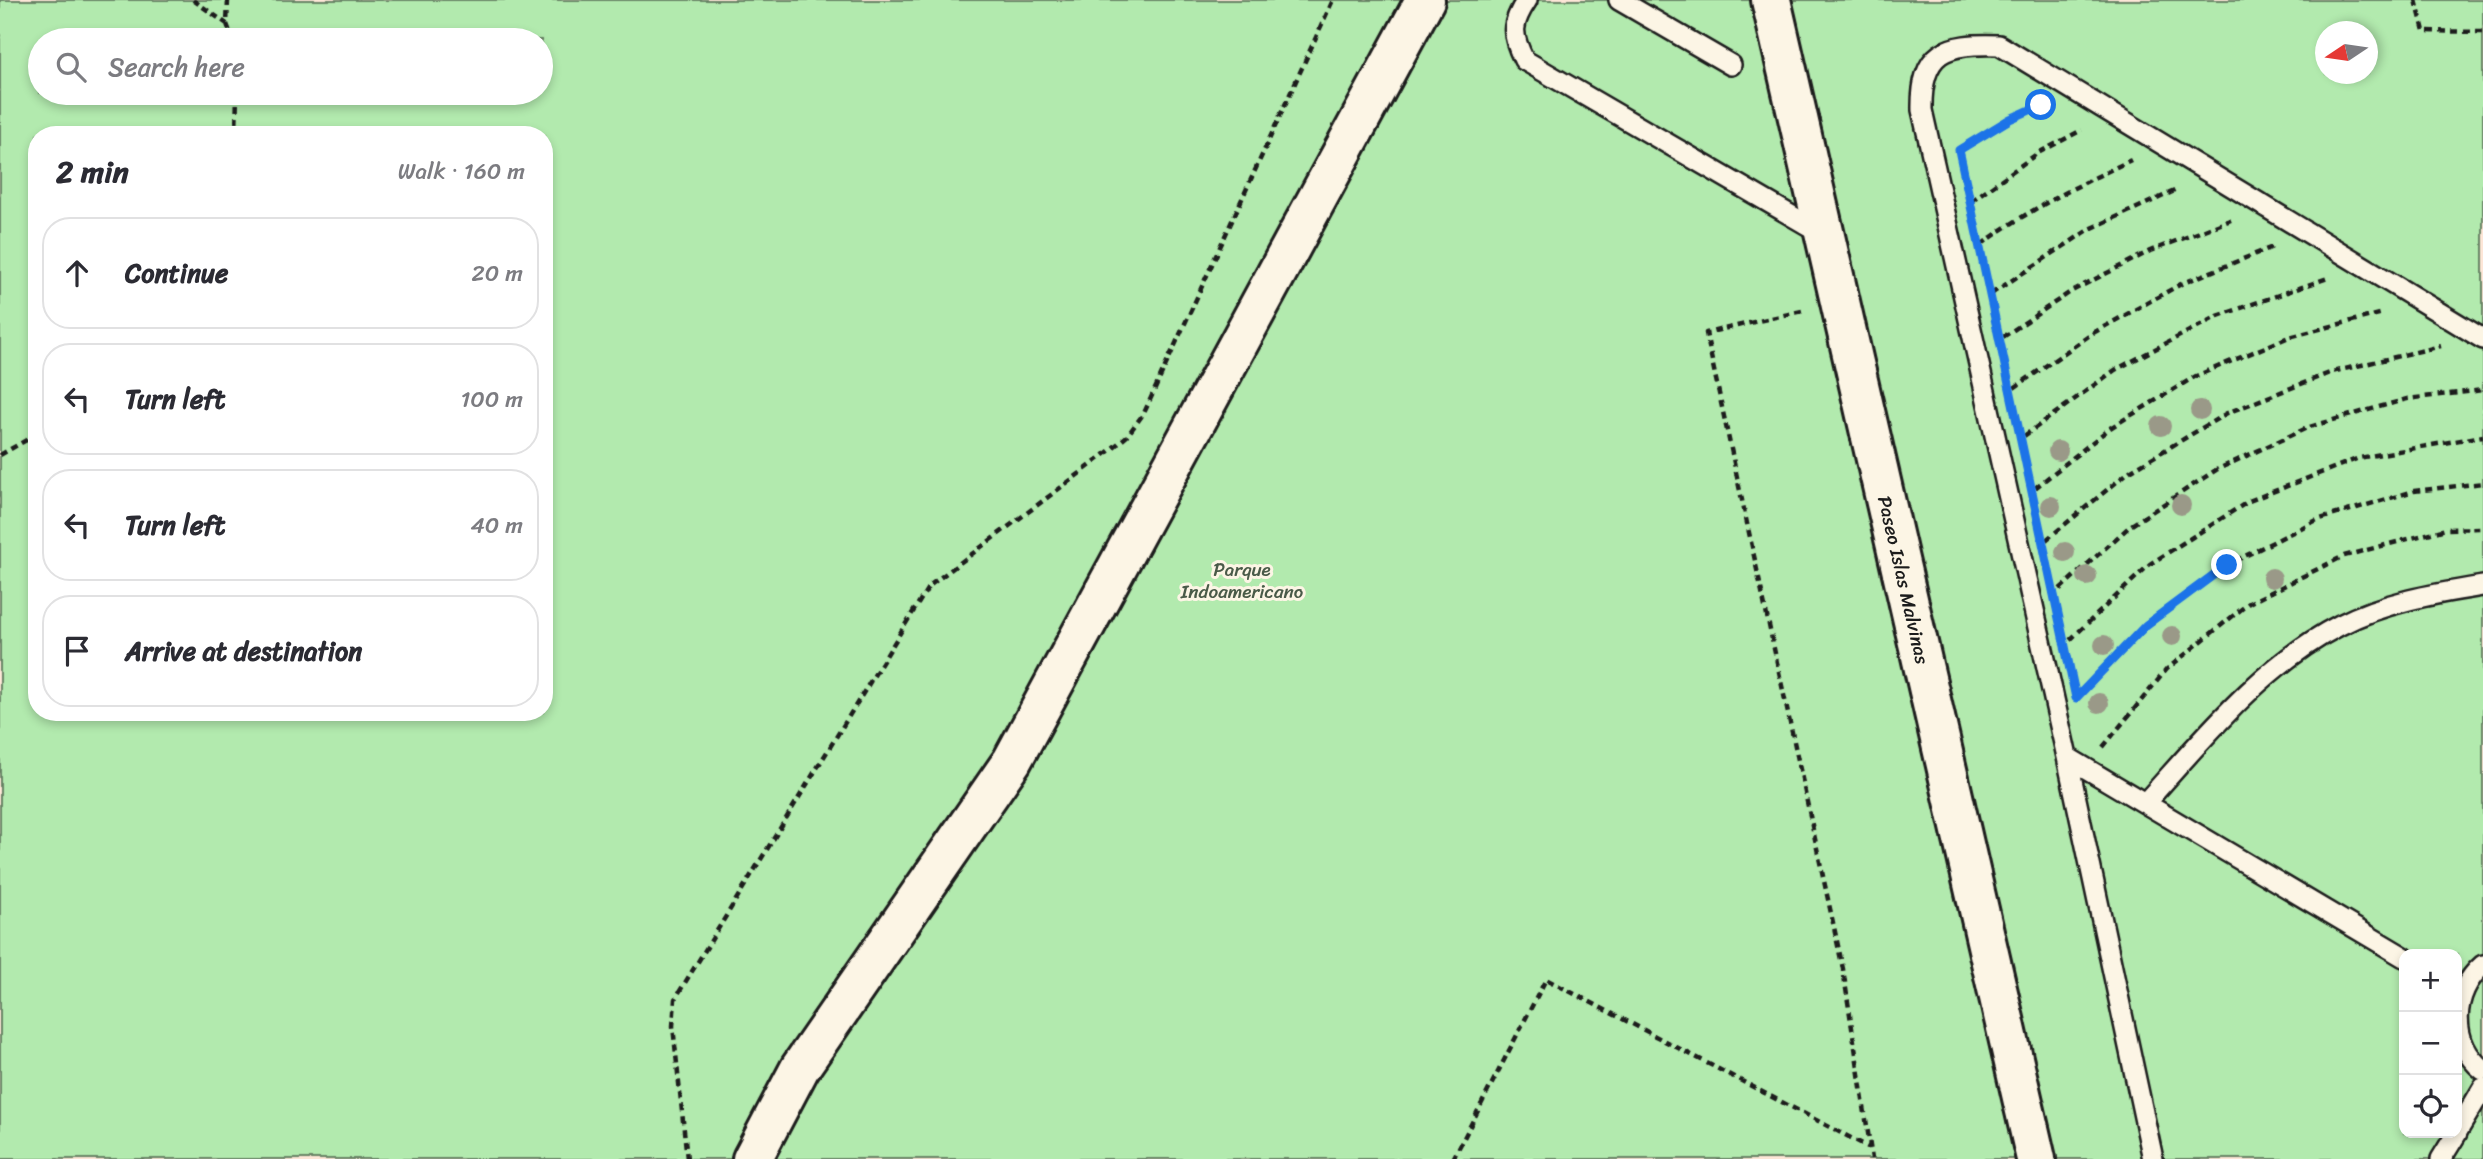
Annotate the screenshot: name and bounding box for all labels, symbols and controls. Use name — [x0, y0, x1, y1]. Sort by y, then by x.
north arrow — [2315, 21, 2378, 84]
search box — [28, 28, 553, 105]
text: Search here — [108, 44, 245, 90]
icon: search — [52, 48, 90, 86]
route start — [2025, 89, 2056, 120]
text: 2 min — [56, 145, 129, 199]
text: Walk · 160 m — [398, 151, 525, 192]
text: Continue — [125, 250, 228, 296]
text: 20 m — [472, 253, 523, 294]
icon: ahead — [58, 254, 96, 292]
text: Turn left — [125, 376, 225, 422]
text: 100 m — [460, 379, 523, 420]
icon: left — [58, 380, 96, 418]
street label: Paseo Islas Malvinas — [1868, 493, 1939, 668]
text: Turn left — [125, 502, 225, 548]
text: 40 m — [470, 505, 523, 546]
icon: left — [58, 506, 96, 544]
route end — [2211, 549, 2242, 580]
park label: Parque Indoamericano — [1180, 553, 1303, 608]
text: Arrive at destination — [125, 628, 362, 674]
icon: arrive — [58, 632, 96, 670]
map controls — [2399, 949, 2462, 1138]
button: + — [2399, 949, 2462, 1012]
button: − — [2399, 1012, 2462, 1075]
button: locate — [2399, 1075, 2462, 1138]

